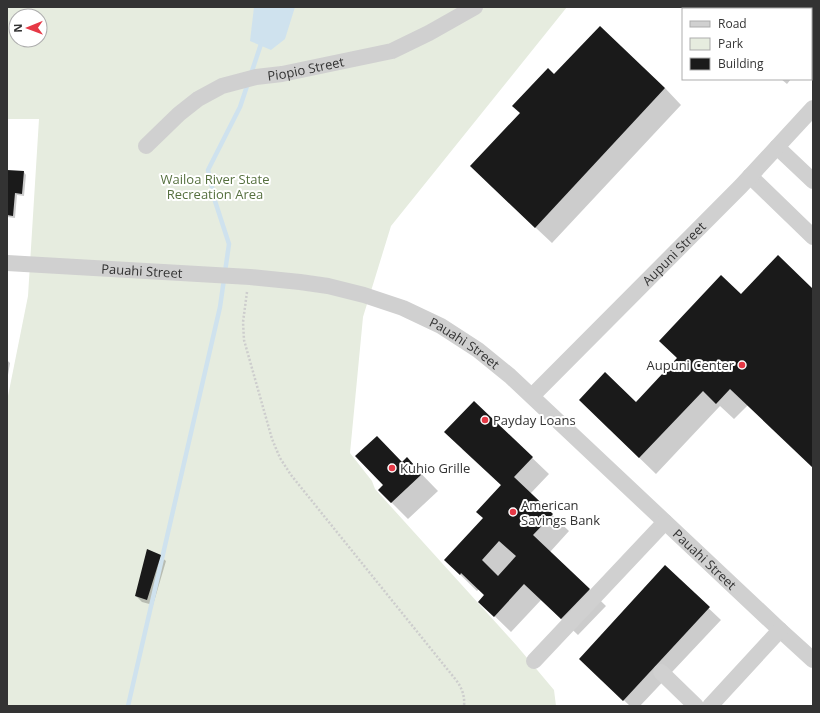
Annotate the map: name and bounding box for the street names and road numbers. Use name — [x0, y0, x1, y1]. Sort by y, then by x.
street label: Piopio Street — [266, 52, 346, 85]
street label: Aupuni Street — [638, 217, 710, 289]
street label: Pauahi Street — [101, 259, 183, 282]
street label: Pauahi Street — [426, 313, 504, 373]
street label: Pauahi Street — [669, 525, 741, 594]

